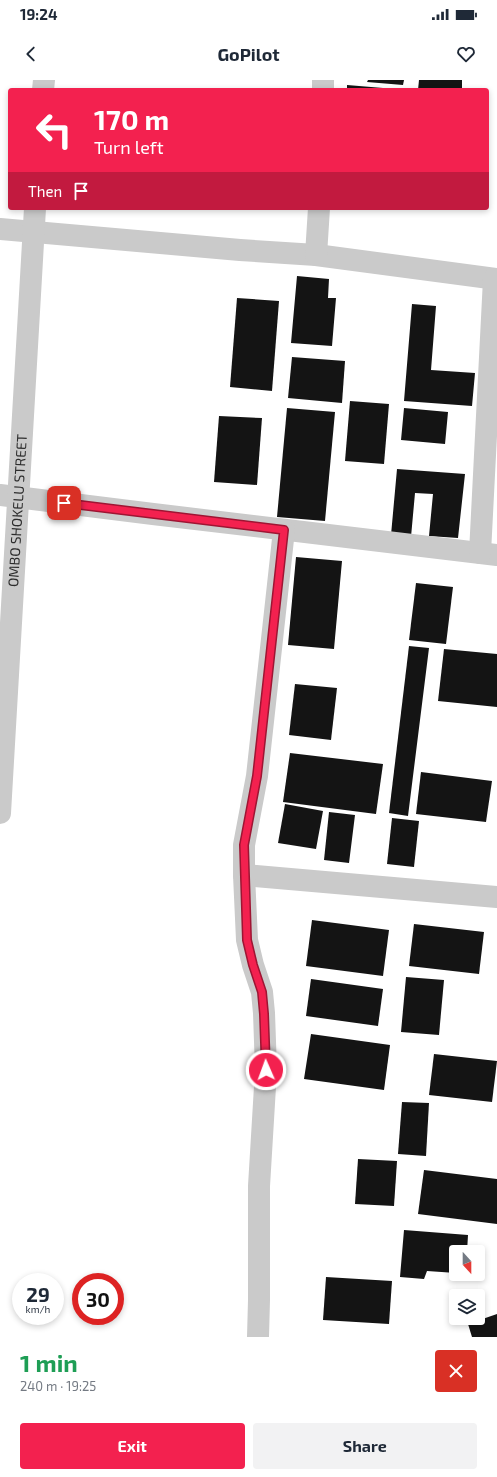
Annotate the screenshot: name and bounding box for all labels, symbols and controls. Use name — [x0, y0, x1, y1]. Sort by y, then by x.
text: 19:24 — [20, 5, 57, 23]
icon: back — [20, 43, 42, 65]
text: GoPilot — [217, 43, 280, 65]
icon: heart — [455, 43, 477, 65]
text: 170 m — [94, 102, 169, 136]
icon: left — [28, 104, 80, 156]
text: Turn left — [94, 136, 164, 158]
icon: arrive — [70, 180, 92, 202]
text: Then — [28, 182, 62, 200]
street label: OMBO SHOKELU STREET — [4, 433, 30, 587]
pin — [47, 486, 81, 520]
icon: arrive — [53, 492, 75, 514]
position arrow — [245, 1049, 287, 1091]
north arrow — [449, 1245, 485, 1281]
map controls — [449, 1245, 485, 1325]
speed limit sign: 30 — [72, 1273, 124, 1325]
text: 29 — [26, 1282, 50, 1306]
button: layers — [449, 1289, 485, 1325]
text: km/h — [26, 1303, 50, 1315]
text: 1 min — [20, 1348, 78, 1377]
button: close — [435, 1350, 477, 1392]
text: 240 m · 19:25 — [20, 1378, 96, 1394]
button: Exit — [20, 1423, 245, 1469]
button: Share — [253, 1423, 477, 1469]

